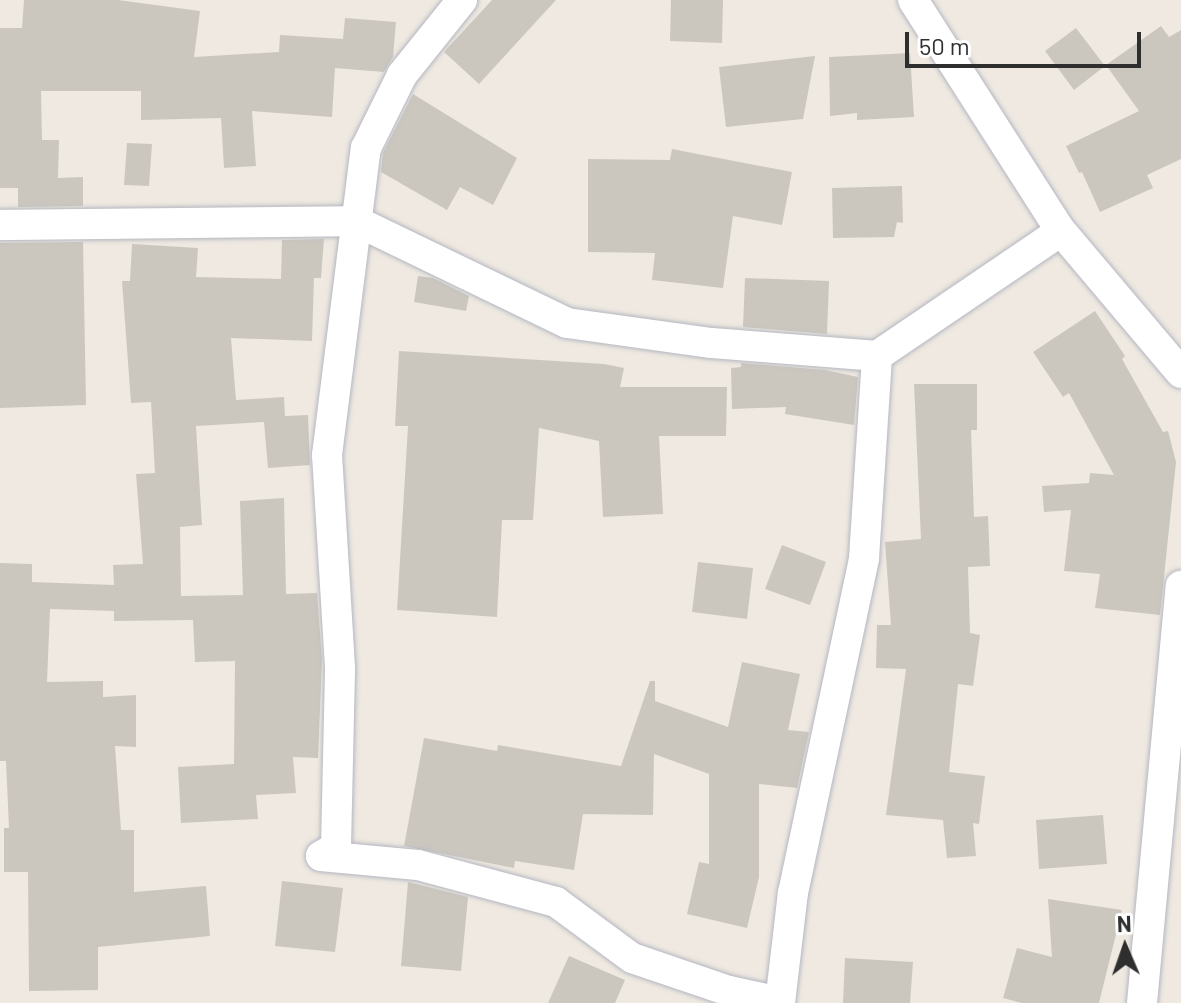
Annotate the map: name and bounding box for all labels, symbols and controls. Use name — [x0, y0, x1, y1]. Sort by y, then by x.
scale bar — [909, 16, 1145, 66]
text: 50 m — [919, 31, 970, 60]
north arrow — [1085, 907, 1165, 987]
text: N — [1116, 910, 1132, 936]

